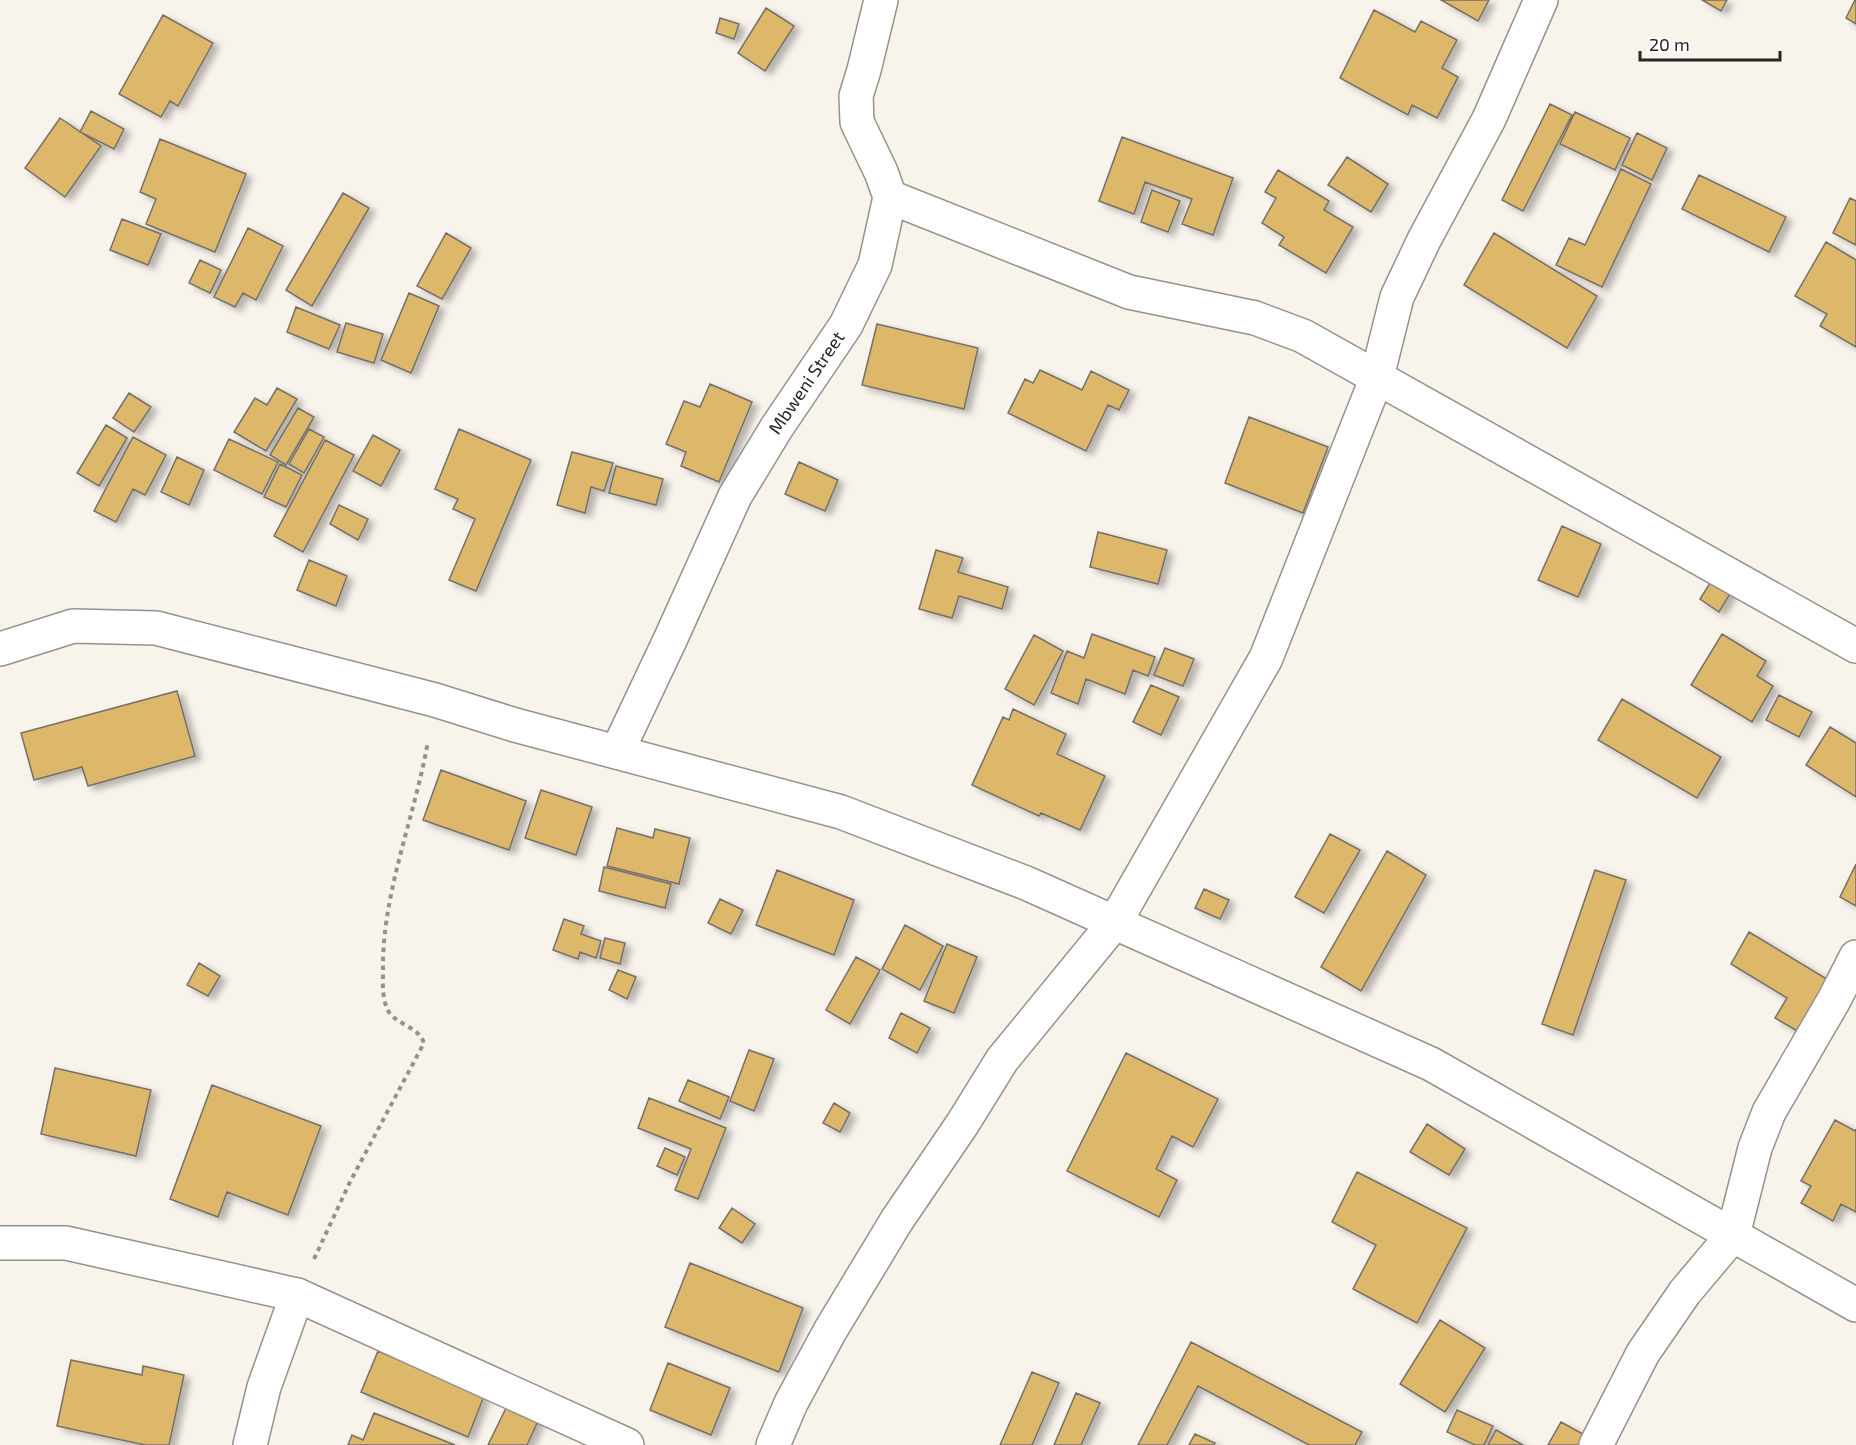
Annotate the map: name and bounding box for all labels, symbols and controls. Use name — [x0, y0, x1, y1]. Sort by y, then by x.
scale bar — [1640, 24, 1780, 62]
text: 20 m — [1649, 33, 1690, 55]
street label: Mbweni Street — [763, 327, 849, 438]

